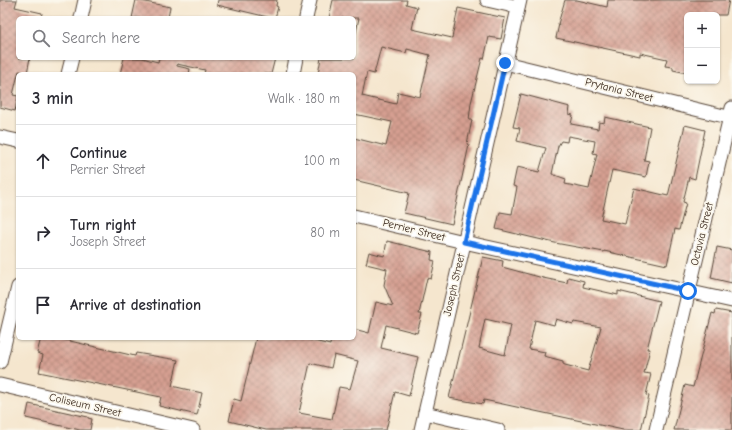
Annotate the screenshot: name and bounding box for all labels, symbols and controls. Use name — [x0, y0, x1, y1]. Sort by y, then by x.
map controls — [684, 12, 720, 84]
button: + — [684, 12, 720, 48]
search box — [16, 16, 356, 60]
icon: search — [30, 27, 52, 49]
text: Search here — [62, 29, 140, 47]
button: − — [684, 48, 720, 84]
route end — [496, 54, 514, 72]
street label: Prytania Street — [584, 75, 655, 105]
text: 3 min — [32, 89, 73, 108]
text: Walk · 180 m — [268, 91, 340, 106]
text: Continue — [70, 144, 127, 162]
icon: ahead — [32, 150, 54, 172]
text: 100 m — [304, 153, 340, 168]
text: Perrier Street — [70, 162, 145, 177]
street label: Octavia Street — [688, 200, 716, 267]
text: Turn right — [70, 216, 136, 234]
street label: Perrier Street — [382, 216, 447, 244]
icon: right — [32, 222, 54, 244]
text: 80 m — [310, 225, 340, 240]
text: Joseph Street — [70, 234, 145, 249]
street label: Joseph Street — [440, 252, 468, 318]
route start — [679, 282, 697, 300]
icon: arrive — [32, 294, 54, 316]
text: Arrive at destination — [70, 296, 201, 314]
street label: Coliseum Street — [48, 390, 123, 420]

